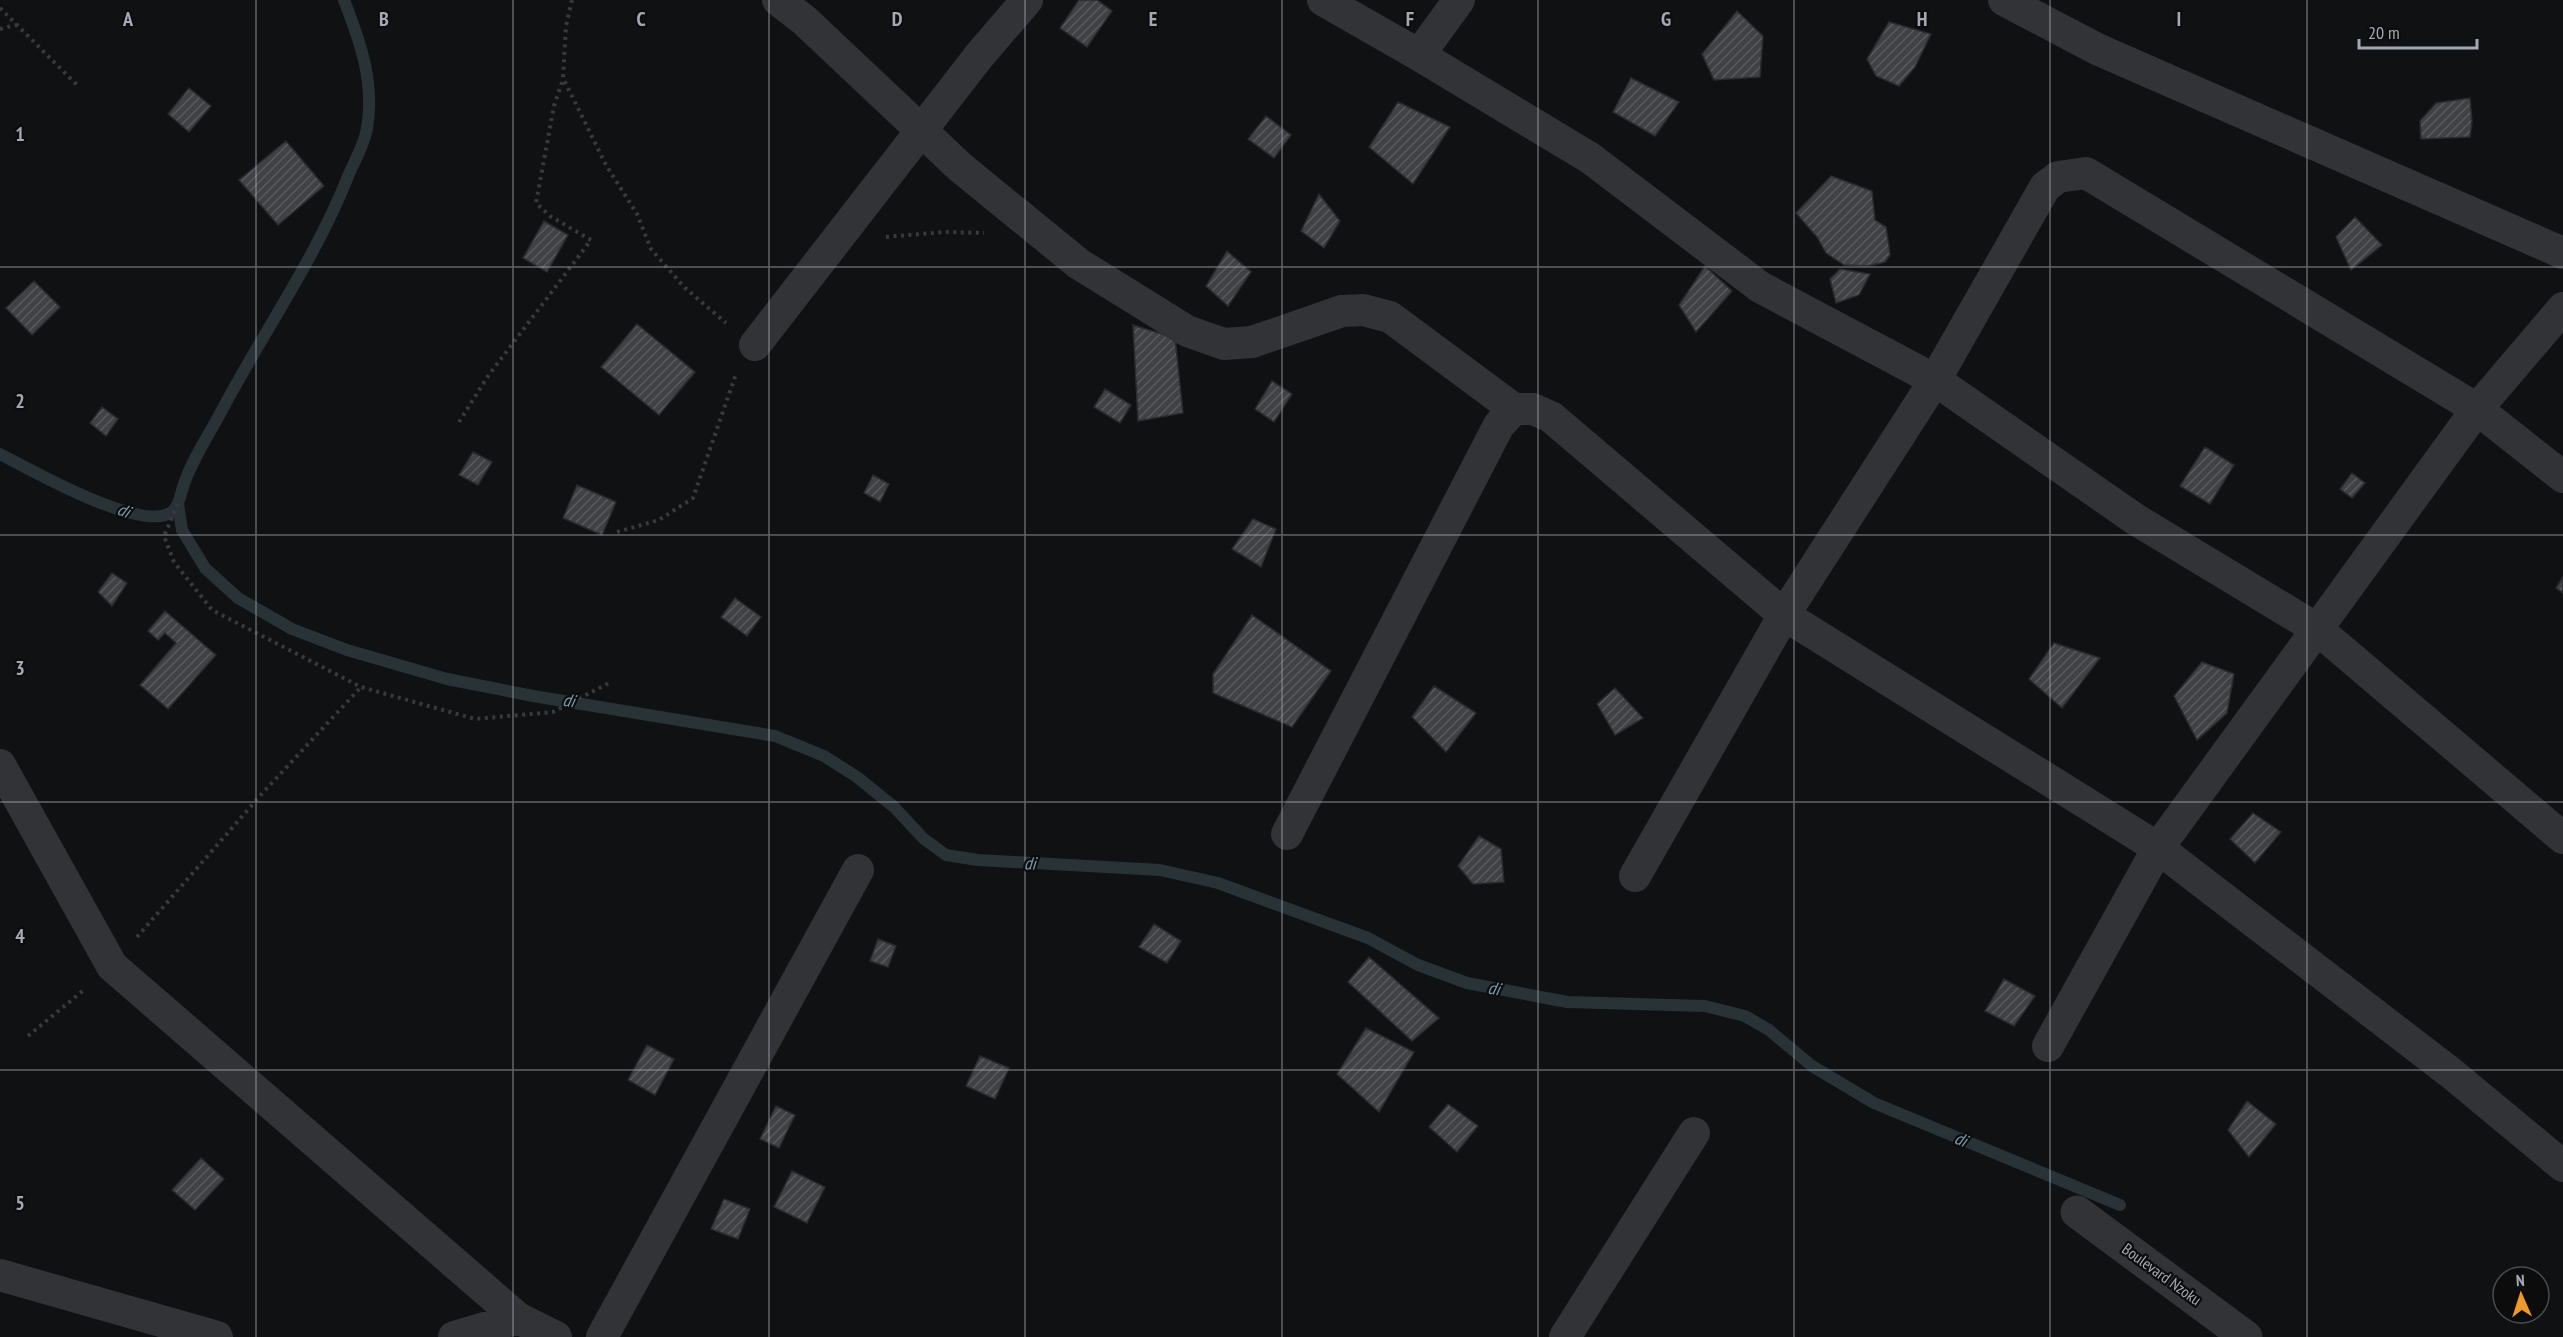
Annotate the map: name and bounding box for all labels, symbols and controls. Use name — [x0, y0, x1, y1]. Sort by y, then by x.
text: A — [122, 6, 134, 32]
text: B — [379, 6, 389, 32]
text: C — [636, 6, 646, 32]
text: D — [892, 6, 903, 32]
text: E — [1149, 6, 1157, 32]
text: F — [1406, 6, 1414, 32]
text: G — [1661, 6, 1671, 32]
text: H — [1917, 6, 1927, 32]
text: I — [2177, 6, 2181, 32]
scale bar — [2359, 12, 2478, 50]
text: 20 m — [2368, 21, 2400, 44]
text: 1 — [15, 121, 25, 147]
text: 2 — [15, 388, 25, 414]
water label: di — [114, 497, 136, 524]
text: 3 — [15, 655, 25, 681]
water label: di — [561, 688, 579, 713]
water label: di — [1024, 851, 1039, 875]
text: 4 — [15, 923, 25, 949]
water label: di — [1486, 976, 1504, 1001]
water label: di — [1951, 1126, 1973, 1153]
text: 5 — [15, 1190, 25, 1216]
street label: Boulevard Nzoku — [2118, 1239, 2206, 1309]
north arrow — [2491, 1265, 2551, 1325]
text: N — [2515, 1270, 2525, 1290]

